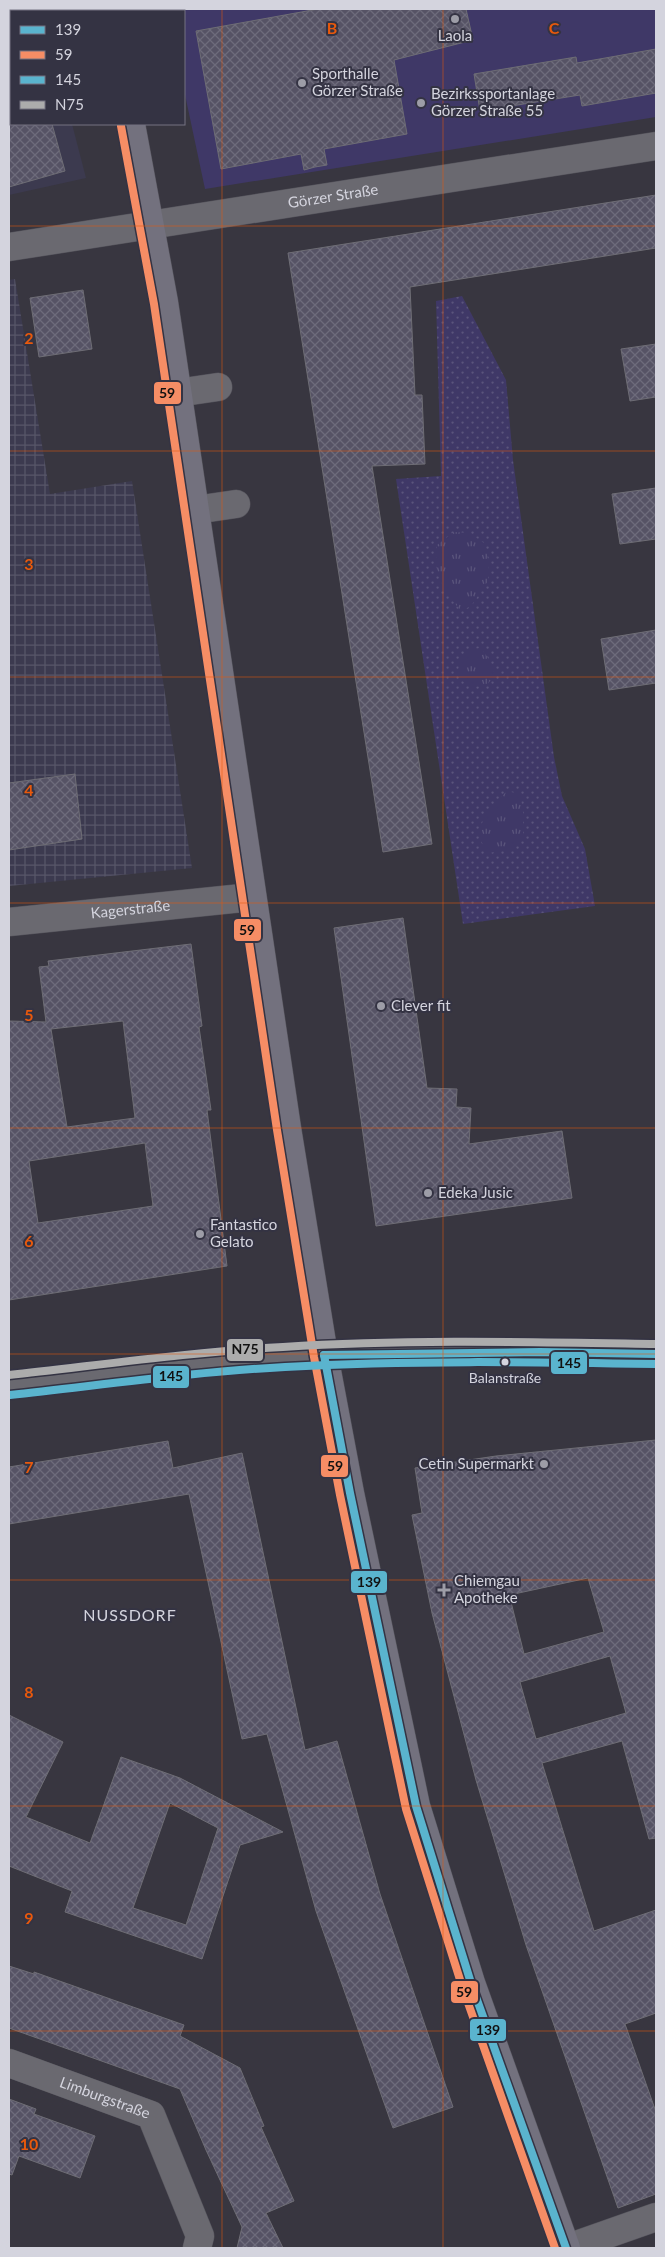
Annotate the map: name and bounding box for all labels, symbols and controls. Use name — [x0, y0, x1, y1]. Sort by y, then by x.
legend — [10, 10, 185, 125]
marker: Laola — [449, 13, 461, 25]
text: B — [327, 18, 337, 37]
text: C — [549, 18, 560, 37]
text: 139 — [55, 20, 81, 38]
place label: Laola — [438, 26, 472, 44]
text: 59 — [55, 45, 72, 63]
place label: Sporthalle Görzer Straße — [312, 64, 403, 99]
text: 145 — [55, 70, 81, 88]
marker: Sporthalle Görzer Straße — [296, 77, 308, 89]
place label: Bezirkssportanlage Görzer Straße 55 — [431, 84, 555, 119]
text: N75 — [55, 95, 84, 113]
marker: Bezirkssportanlage Görzer Straße 55 — [415, 97, 427, 109]
street label: Görzer Straße — [287, 179, 379, 211]
text: 2 — [24, 328, 34, 347]
line badge: 59 — [153, 381, 182, 405]
text: 59 — [159, 384, 175, 401]
text: 3 — [24, 554, 34, 573]
text: 4 — [24, 780, 34, 799]
street label: Kagerstraße — [90, 895, 171, 922]
line badge: 59 — [233, 918, 262, 942]
text: 59 — [239, 921, 255, 938]
place label: Clever fit — [391, 996, 451, 1014]
marker: Clever fit — [375, 1000, 387, 1012]
text: 5 — [24, 1005, 34, 1024]
place label: Edeka Jusic — [438, 1183, 513, 1201]
marker: Edeka Jusic — [422, 1187, 434, 1199]
place label: Fantastico Gelato — [210, 1215, 277, 1250]
marker: Fantastico Gelato — [194, 1228, 206, 1240]
text: 6 — [24, 1231, 34, 1250]
line badge: N75 — [226, 1338, 264, 1362]
text: N75 — [231, 1340, 259, 1357]
line badge: 145 — [550, 1351, 588, 1375]
text: 145 — [557, 1354, 581, 1371]
marker: Balanstraße — [500, 1357, 510, 1367]
line badge: 145 — [152, 1365, 190, 1389]
text: 145 — [159, 1367, 183, 1384]
place label: Balanstraße — [469, 1369, 541, 1386]
line badge: 59 — [320, 1454, 349, 1478]
place label: Cetin Supermarkt — [418, 1454, 535, 1472]
text: 7 — [24, 1457, 34, 1476]
text: 59 — [327, 1457, 343, 1474]
marker: Cetin Supermarkt — [538, 1458, 550, 1470]
line badge: 139 — [350, 1570, 388, 1594]
place label: Chiemgau Apotheke — [454, 1571, 520, 1606]
text: 139 — [357, 1573, 381, 1590]
marker: Chiemgau Apotheke — [438, 1584, 450, 1596]
district label: NUSSDORF — [83, 1605, 177, 1624]
text: 8 — [24, 1682, 34, 1701]
text: 9 — [24, 1908, 34, 1927]
line badge: 59 — [450, 1980, 479, 2004]
text: 59 — [456, 1983, 472, 2000]
line badge: 139 — [469, 2018, 507, 2042]
text: 139 — [476, 2021, 500, 2038]
street label: Limburgstraße — [57, 2072, 153, 2122]
text: 10 — [20, 2134, 38, 2153]

